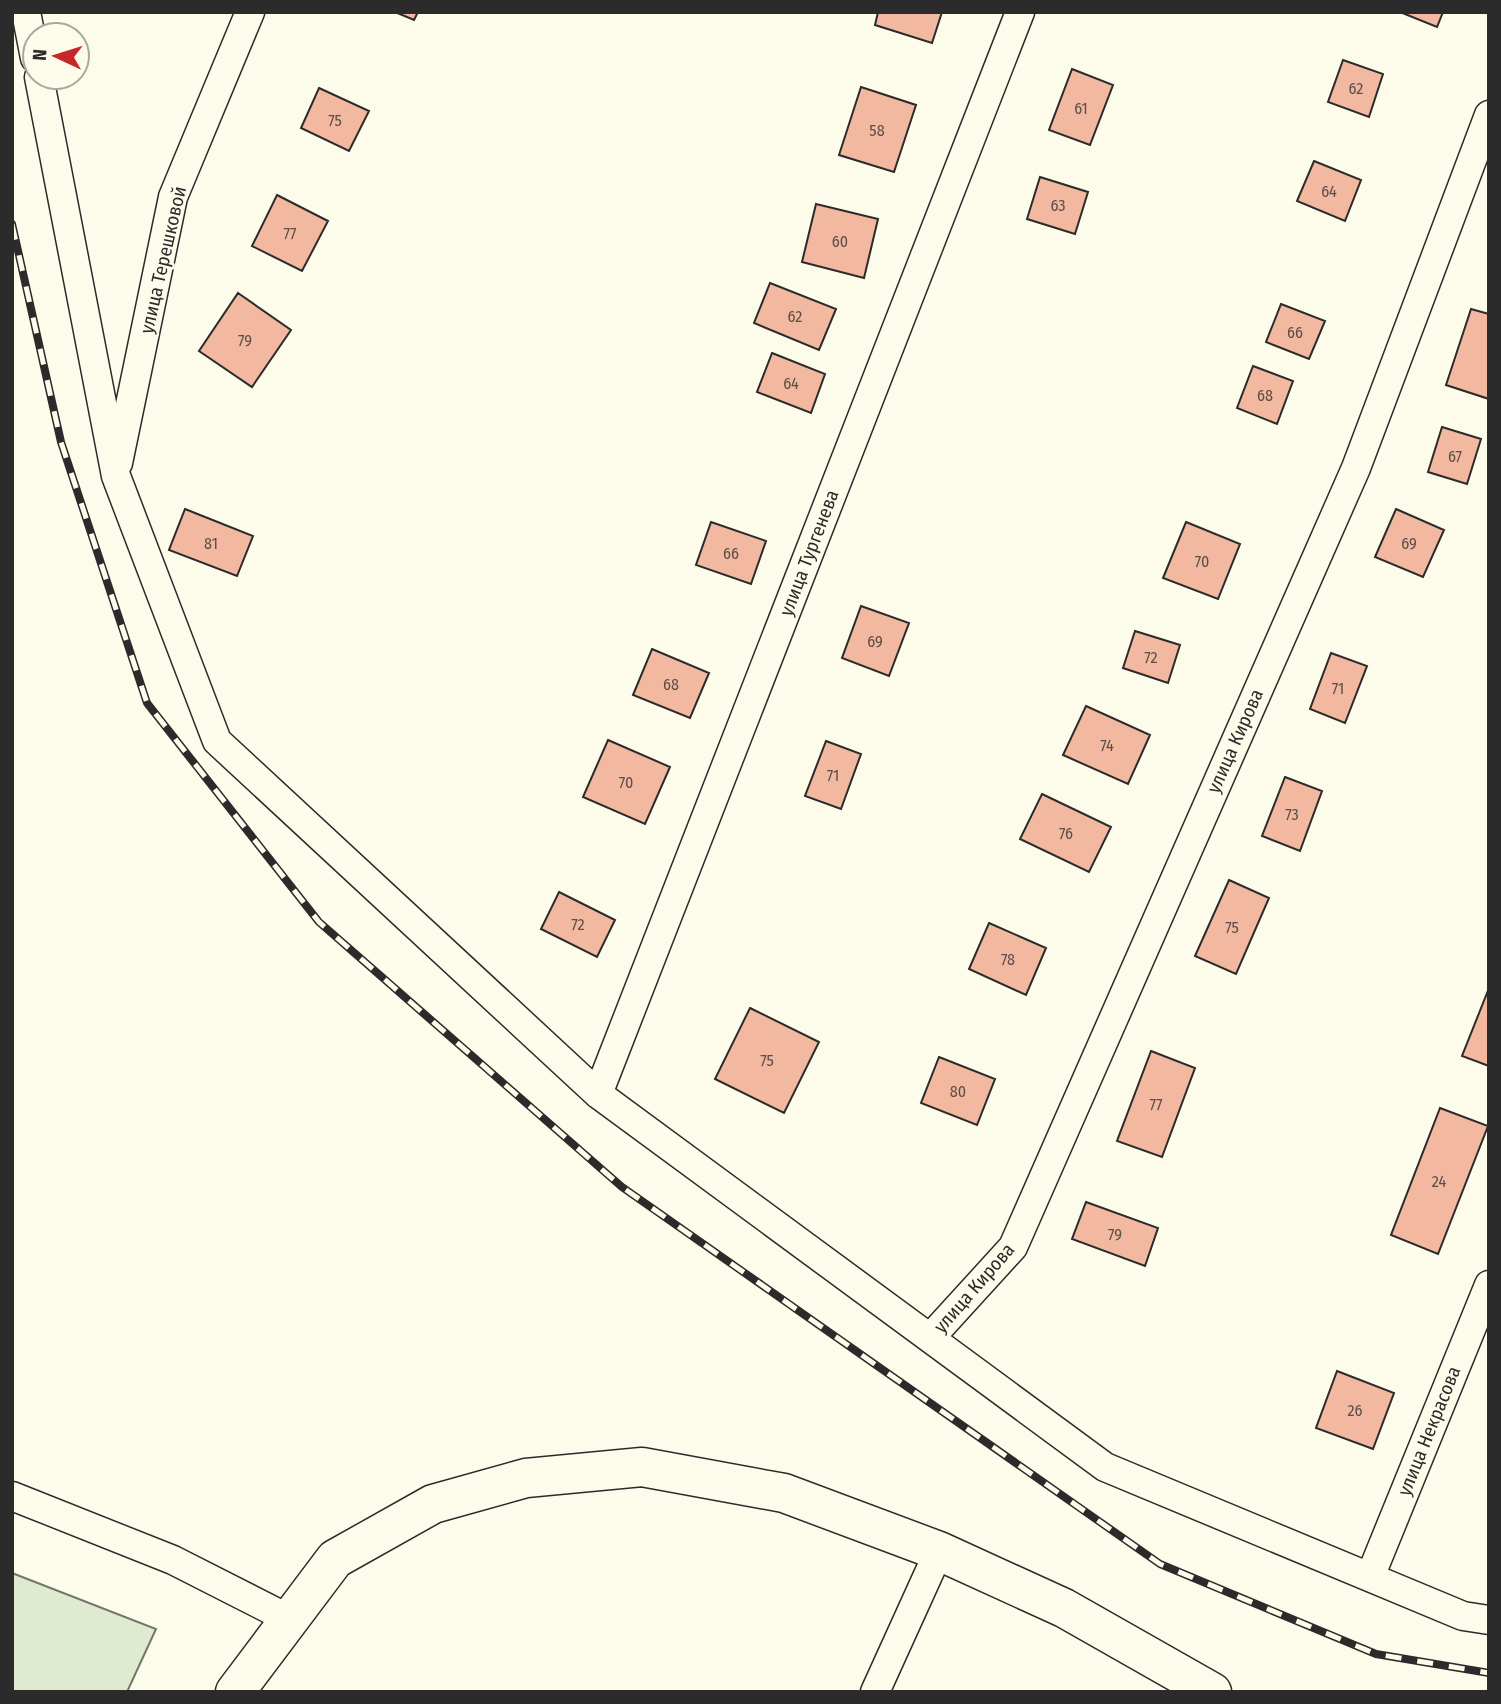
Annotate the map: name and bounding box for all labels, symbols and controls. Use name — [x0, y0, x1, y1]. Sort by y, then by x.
north arrow — [21, 21, 91, 91]
text: N — [28, 48, 51, 61]
house number: 62 — [1349, 79, 1363, 98]
house number: 61 — [1074, 99, 1088, 118]
house number: 75 — [328, 111, 342, 130]
house number: 58 — [869, 121, 885, 140]
house number: 64 — [1321, 182, 1337, 201]
street label: улица Терешковой — [135, 184, 191, 336]
house number: 63 — [1050, 196, 1066, 215]
house number: 77 — [283, 224, 297, 243]
house number: 60 — [832, 232, 848, 251]
house number: 62 — [788, 307, 802, 326]
house number: 66 — [1287, 323, 1303, 342]
house number: 79 — [238, 331, 252, 350]
house number: 64 — [783, 374, 799, 393]
house number: 68 — [1257, 386, 1273, 405]
house number: 67 — [1448, 447, 1463, 466]
street label: улица Тургенева — [774, 487, 844, 619]
house number: 81 — [204, 534, 218, 553]
house number: 69 — [1401, 534, 1417, 553]
house number: 66 — [723, 544, 739, 563]
house number: 70 — [1195, 552, 1209, 571]
house number: 69 — [867, 632, 883, 651]
house number: 72 — [1144, 648, 1158, 667]
house number: 68 — [663, 675, 679, 694]
house number: 71 — [1332, 679, 1344, 698]
street label: улица Кирова — [1202, 686, 1268, 796]
house number: 74 — [1100, 736, 1114, 755]
house number: 71 — [827, 766, 839, 785]
house number: 70 — [619, 773, 633, 792]
house number: 73 — [1285, 805, 1299, 824]
house number: 76 — [1059, 824, 1073, 843]
house number: 72 — [571, 915, 585, 934]
house number: 75 — [1225, 918, 1239, 937]
house number: 78 — [1001, 950, 1015, 969]
house number: 75 — [760, 1051, 774, 1070]
house number: 80 — [950, 1082, 966, 1101]
house number: 77 — [1149, 1095, 1163, 1114]
house number: 24 — [1432, 1172, 1446, 1191]
house number: 79 — [1108, 1225, 1122, 1244]
street label: улица Кирова — [929, 1238, 1019, 1338]
street label: улица Некрасова — [1393, 1363, 1465, 1499]
house number: 26 — [1348, 1401, 1363, 1420]

